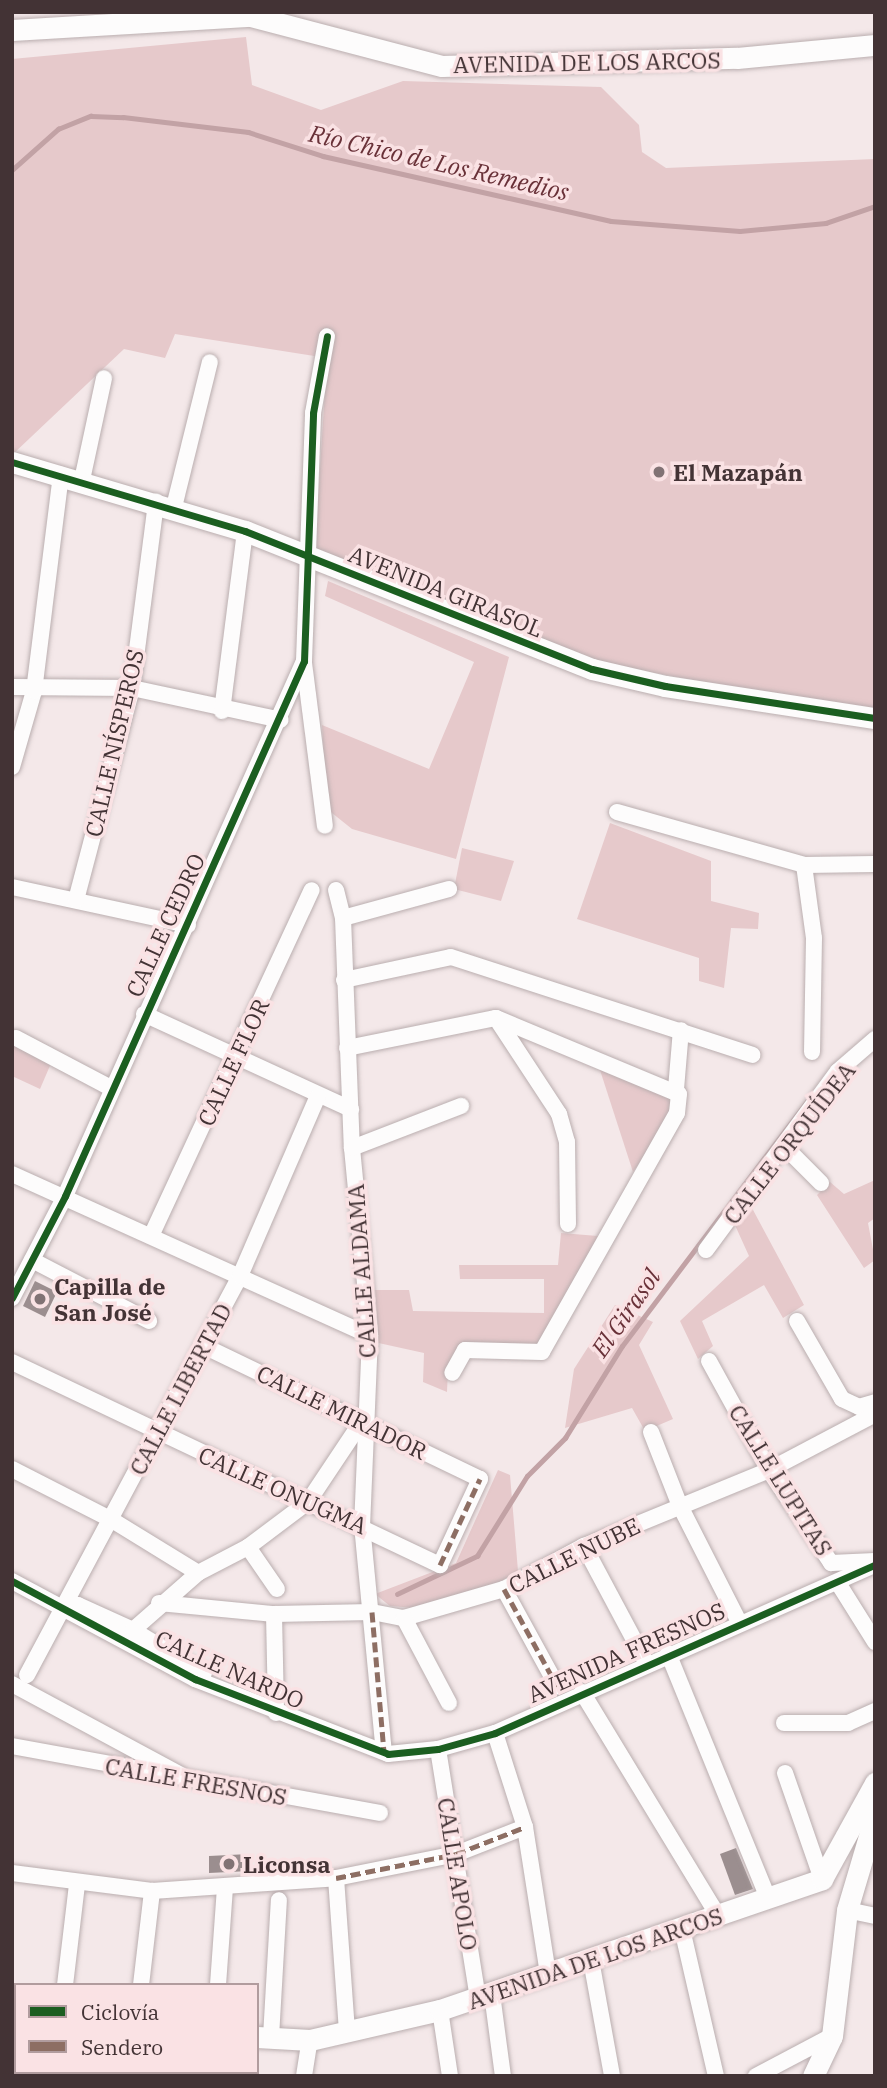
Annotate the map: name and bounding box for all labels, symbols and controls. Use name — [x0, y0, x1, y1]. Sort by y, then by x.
street label: AVENIDA DE LOS ARCOS — [453, 46, 721, 78]
water label: Río Chico de Los Remedios — [306, 119, 572, 207]
place label: El Mazapán — [673, 458, 803, 486]
marker: El Mazapán — [651, 464, 667, 480]
street label: AVENIDA GIRASOL — [345, 539, 547, 643]
street label: CALLE NÍSPEROS — [79, 647, 149, 839]
street label: CALLE CEDRO — [120, 849, 210, 1001]
street label: CALLE FLOR — [191, 994, 275, 1130]
street label: CALLE ORQUÍDEA — [717, 1057, 861, 1229]
street label: CALLE ALDAMA — [341, 1183, 381, 1359]
water label: El Girasol — [585, 1264, 667, 1362]
place label: Capilla de San José — [54, 1272, 165, 1326]
marker: Capilla de San José — [32, 1291, 48, 1307]
street label: CALLE LIBERTAD — [123, 1299, 237, 1479]
street label: CALLE MIRADOR — [253, 1359, 431, 1465]
street label: CALLE LUPITAS — [724, 1399, 838, 1561]
street label: CALLE ONUGMA — [195, 1440, 371, 1540]
street label: CALLE NUBE — [504, 1511, 644, 1599]
street label: AVENIDA FRESNOS — [523, 1596, 729, 1708]
street label: CALLE NARDO — [151, 1624, 309, 1714]
street label: CALLE FRESNOS — [103, 1751, 289, 1811]
street label: CALLE APOLO — [432, 1796, 484, 1952]
place label: Liconsa — [243, 1850, 331, 1878]
marker: Liconsa — [221, 1856, 237, 1872]
street label: AVENIDA DE LOS ARCOS — [464, 1901, 726, 2015]
legend — [14, 1983, 259, 2074]
text: Ciclovía — [81, 1998, 159, 2026]
text: Sendero — [81, 2033, 163, 2061]

